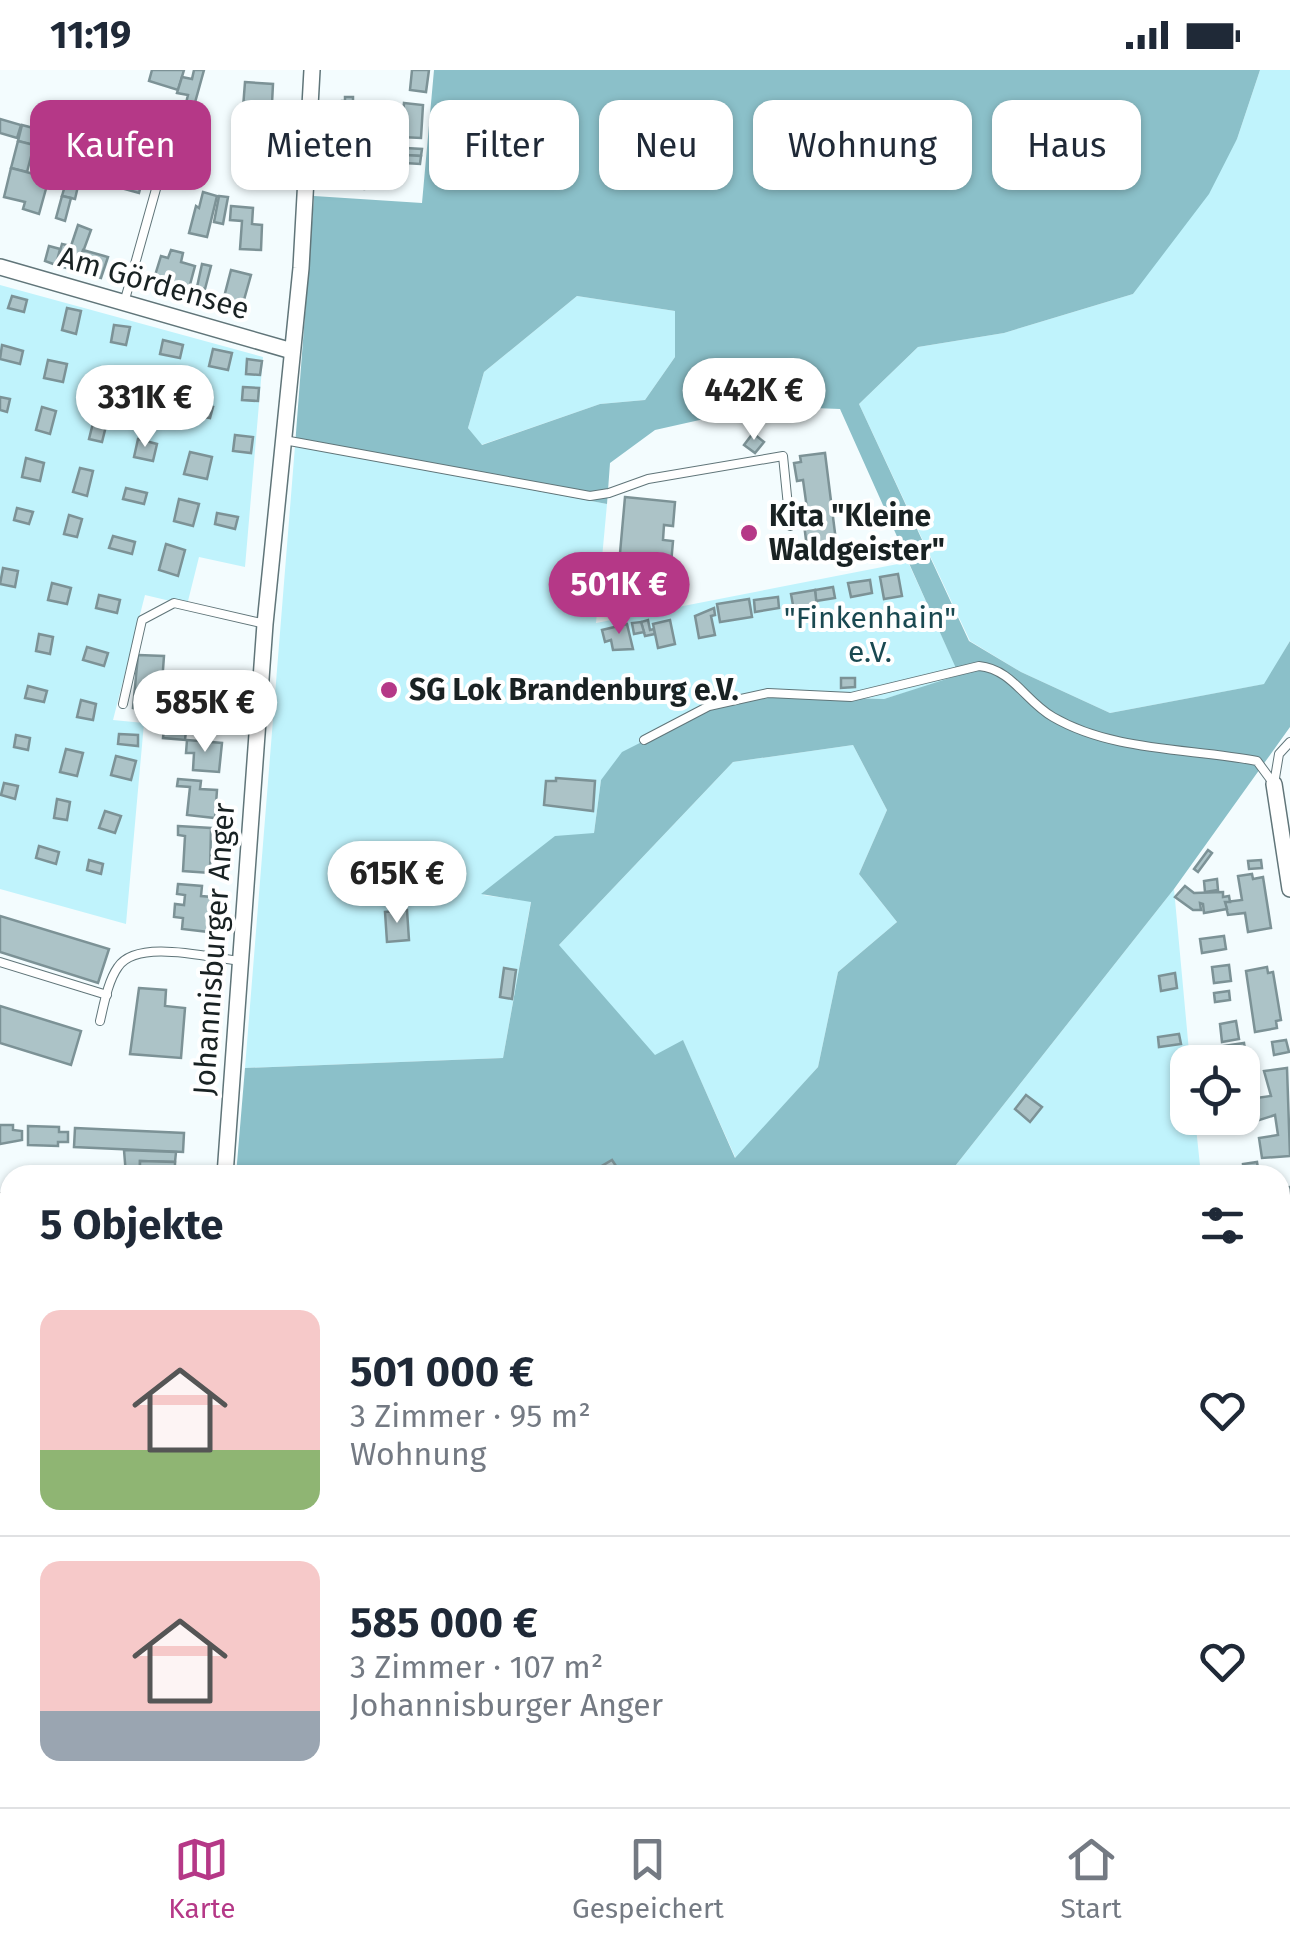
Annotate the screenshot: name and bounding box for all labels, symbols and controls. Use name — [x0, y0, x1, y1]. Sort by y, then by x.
text: 11:19 — [50, 12, 131, 58]
chip: Kaufen — [30, 100, 211, 190]
chip: Mieten — [231, 100, 409, 190]
chip: Filter — [429, 100, 579, 190]
chip: Neu — [599, 100, 733, 190]
chip: Wohnung — [753, 100, 972, 190]
chip: Haus — [992, 100, 1141, 190]
street label: Am Gördensee — [55, 239, 253, 327]
pin: 442K € — [673, 358, 835, 443]
pin: 331K € — [64, 365, 226, 450]
text: 442K € — [705, 371, 803, 409]
text: 331K € — [98, 378, 192, 416]
place label: Kita "Kleine Waldgeister" — [769, 498, 945, 568]
marker: Kita "Kleine Waldgeister" — [738, 522, 760, 544]
pin: 501K € — [538, 552, 700, 637]
text: 501K € — [571, 565, 667, 603]
park label: "Finkenhain" e.V. — [784, 600, 956, 670]
pin: 585K € — [124, 670, 286, 755]
place label: SG Lok Brandenburg e.V. — [409, 672, 739, 708]
marker: SG Lok Brandenburg e.V. — [378, 679, 400, 701]
text: 585K € — [155, 683, 255, 721]
street label: Johannisburger Anger — [186, 801, 242, 1097]
pin: 615K € — [316, 841, 478, 926]
text: 615K € — [349, 854, 445, 892]
map controls — [1170, 1045, 1260, 1135]
button: locate — [1170, 1045, 1260, 1135]
icon: filters — [1195, 1198, 1250, 1253]
text: 5 Objekte — [40, 1200, 223, 1250]
text: 501 000 € — [350, 1347, 534, 1397]
icon: home — [120, 1350, 240, 1470]
icon: heart — [1195, 1383, 1250, 1438]
text: 3 Zimmer · 95 m² — [350, 1397, 591, 1435]
text: Wohnung — [350, 1435, 486, 1473]
text: 585 000 € — [350, 1598, 538, 1648]
icon: home — [120, 1601, 240, 1721]
icon: heart — [1195, 1634, 1250, 1689]
text: 3 Zimmer · 107 m² — [350, 1648, 603, 1686]
text: Johannisburger Anger — [350, 1686, 663, 1724]
tab: Karte — [168, 1832, 236, 1925]
tab: Gespeichert — [572, 1832, 724, 1925]
tab: Start — [1060, 1832, 1122, 1925]

